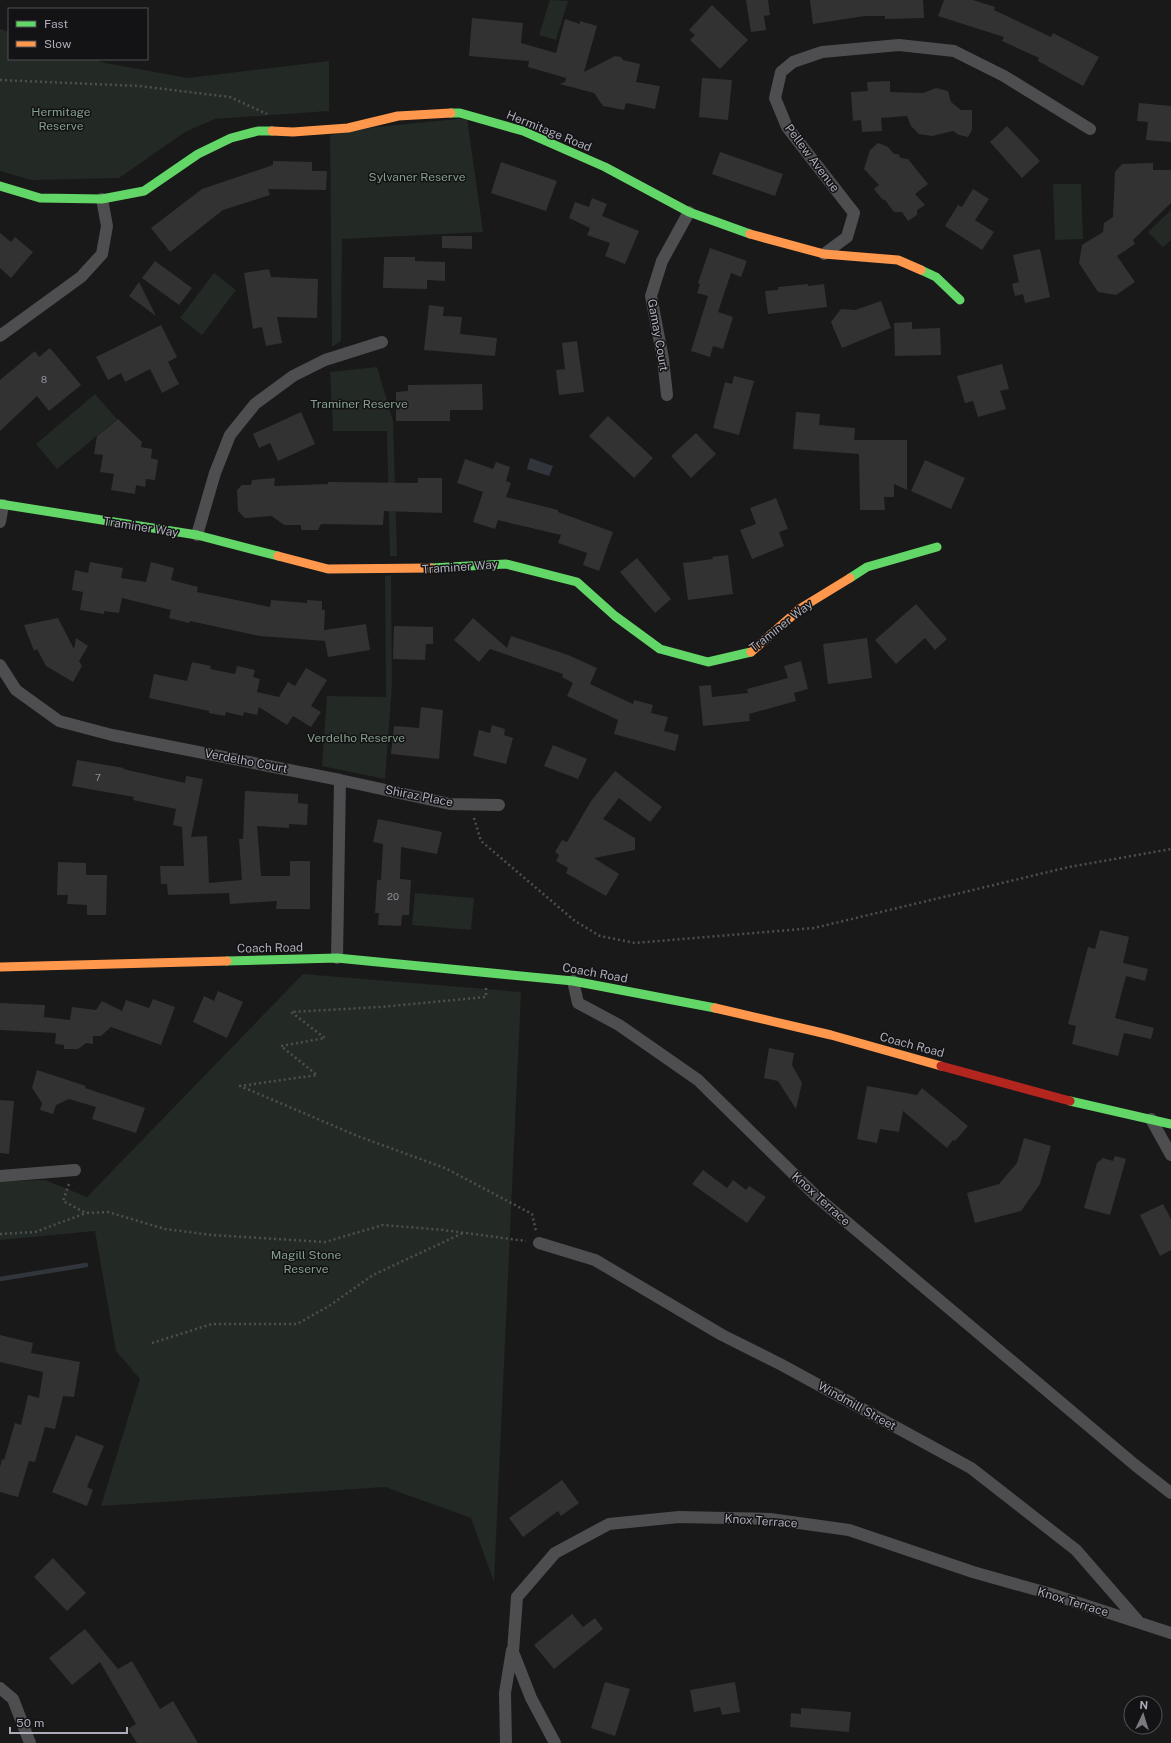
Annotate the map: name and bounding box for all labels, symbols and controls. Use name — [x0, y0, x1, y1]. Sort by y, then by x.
legend — [8, 8, 148, 60]
text: Fast — [44, 17, 69, 31]
text: Slow — [44, 37, 72, 51]
park label: Hermitage Reserve — [31, 105, 91, 133]
street label: Hermitage Road — [504, 108, 594, 154]
street label: Pellew Avenue — [782, 121, 842, 195]
park label: Sylvaner Reserve — [369, 170, 466, 184]
street label: Gamay Court — [645, 298, 671, 372]
house number: 8 — [41, 373, 47, 385]
park label: Traminer Reserve — [310, 397, 408, 411]
street label: Traminer Way — [102, 514, 180, 540]
street label: Traminer Way — [422, 557, 499, 577]
street label: Traminer Way — [747, 597, 816, 655]
park label: Verdelho Reserve — [307, 731, 405, 745]
street label: Verdelho Court — [203, 746, 289, 776]
house number: 7 — [95, 771, 101, 783]
street label: Shiraz Place — [384, 783, 454, 809]
house number: 20 — [387, 890, 399, 902]
street label: Coach Road — [237, 940, 303, 956]
street label: Coach Road — [561, 960, 629, 986]
street label: Coach Road — [878, 1030, 946, 1060]
street label: Knox Terrace — [789, 1169, 853, 1229]
park label: Magill Stone Reserve — [271, 1248, 341, 1276]
street label: Windmill Street — [815, 1379, 899, 1433]
street label: Knox Terrace — [724, 1511, 798, 1531]
street label: Knox Terrace — [1036, 1585, 1110, 1619]
north arrow — [1123, 1695, 1163, 1735]
text: N — [1139, 1699, 1148, 1711]
scale bar — [10, 1709, 127, 1735]
text: 50 m — [16, 1716, 44, 1730]

